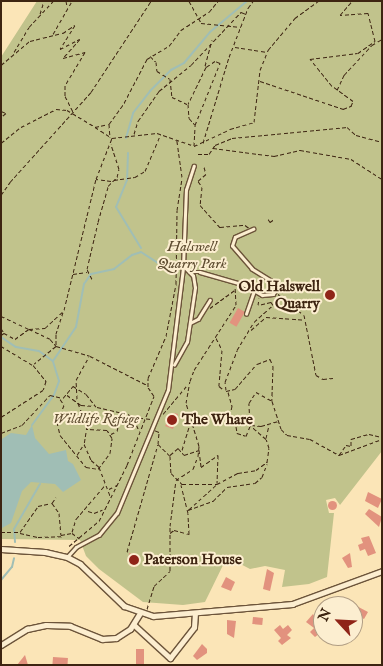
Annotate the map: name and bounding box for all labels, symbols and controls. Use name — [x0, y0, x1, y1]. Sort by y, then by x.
park label: Halswell Quarry Park — [158, 237, 226, 272]
place label: Old Halswell Quarry — [239, 277, 320, 312]
marker: Old Halswell Quarry — [324, 289, 336, 301]
park label: Wildlife Refuge — [53, 410, 139, 428]
place label: The Whare — [182, 411, 253, 429]
marker: The Whare — [166, 414, 178, 426]
place label: Paterson House — [144, 551, 242, 569]
marker: Paterson House — [128, 554, 140, 566]
north arrow — [313, 596, 363, 646]
text: N — [315, 606, 336, 624]

